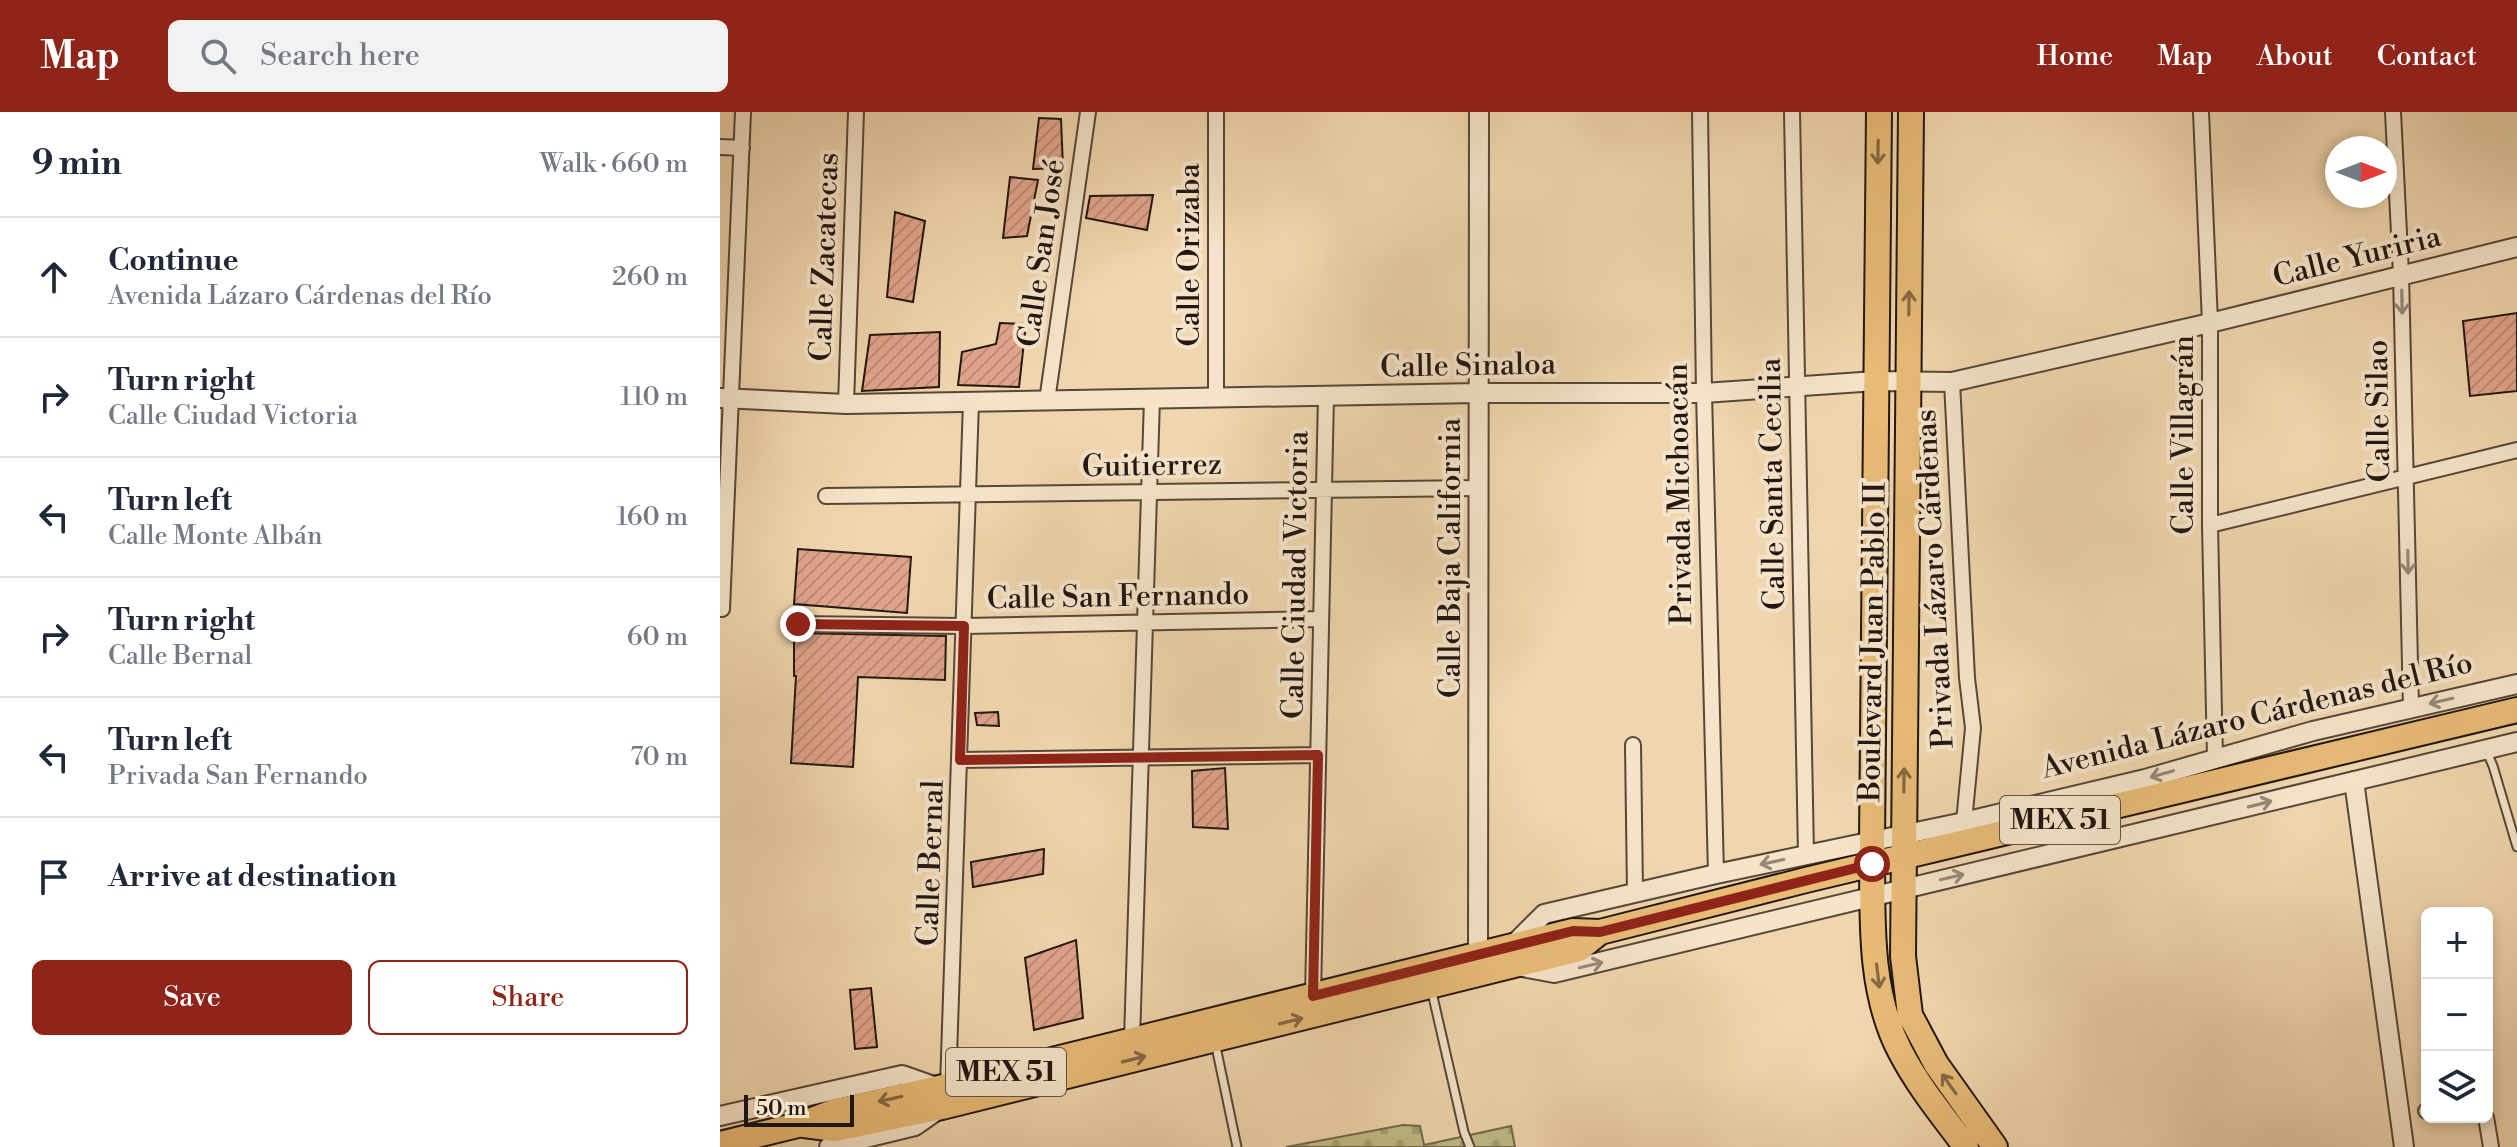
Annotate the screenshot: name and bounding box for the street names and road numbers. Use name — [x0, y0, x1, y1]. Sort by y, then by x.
street label: Calle Zacatecas — [802, 152, 848, 362]
street label: Calle San José — [1010, 157, 1074, 349]
street label: Calle Orizaba — [1171, 162, 1209, 347]
street label: Calle Yuriria — [2269, 218, 2446, 296]
street label: Calle Villagrán — [2165, 335, 2203, 535]
street label: Calle Silao — [2359, 339, 2399, 483]
street label: Calle Sinaloa — [1380, 345, 1557, 387]
street label: Calle Santa Cecilia — [1752, 357, 1794, 611]
street label: Privada Michoacán — [1659, 363, 1701, 625]
street label: Privada Lázaro Cárdenas — [1907, 408, 1963, 750]
street label: Calle Baja California — [1432, 417, 1470, 698]
street label: Calle Ciudad Victoria — [1274, 430, 1318, 720]
street label: Guitierrez — [1082, 446, 1222, 486]
street label: Boulevard Juan Pablo II — [1851, 481, 1895, 803]
street label: Calle San Fernando — [986, 576, 1250, 618]
street label: Avenida Lázaro Cárdenas del Río — [2037, 644, 2477, 788]
street label: Calle Bernal — [909, 779, 953, 947]
road number: MEX 51 — [2000, 796, 2120, 844]
road number: MEX 51 — [946, 1048, 1066, 1096]

